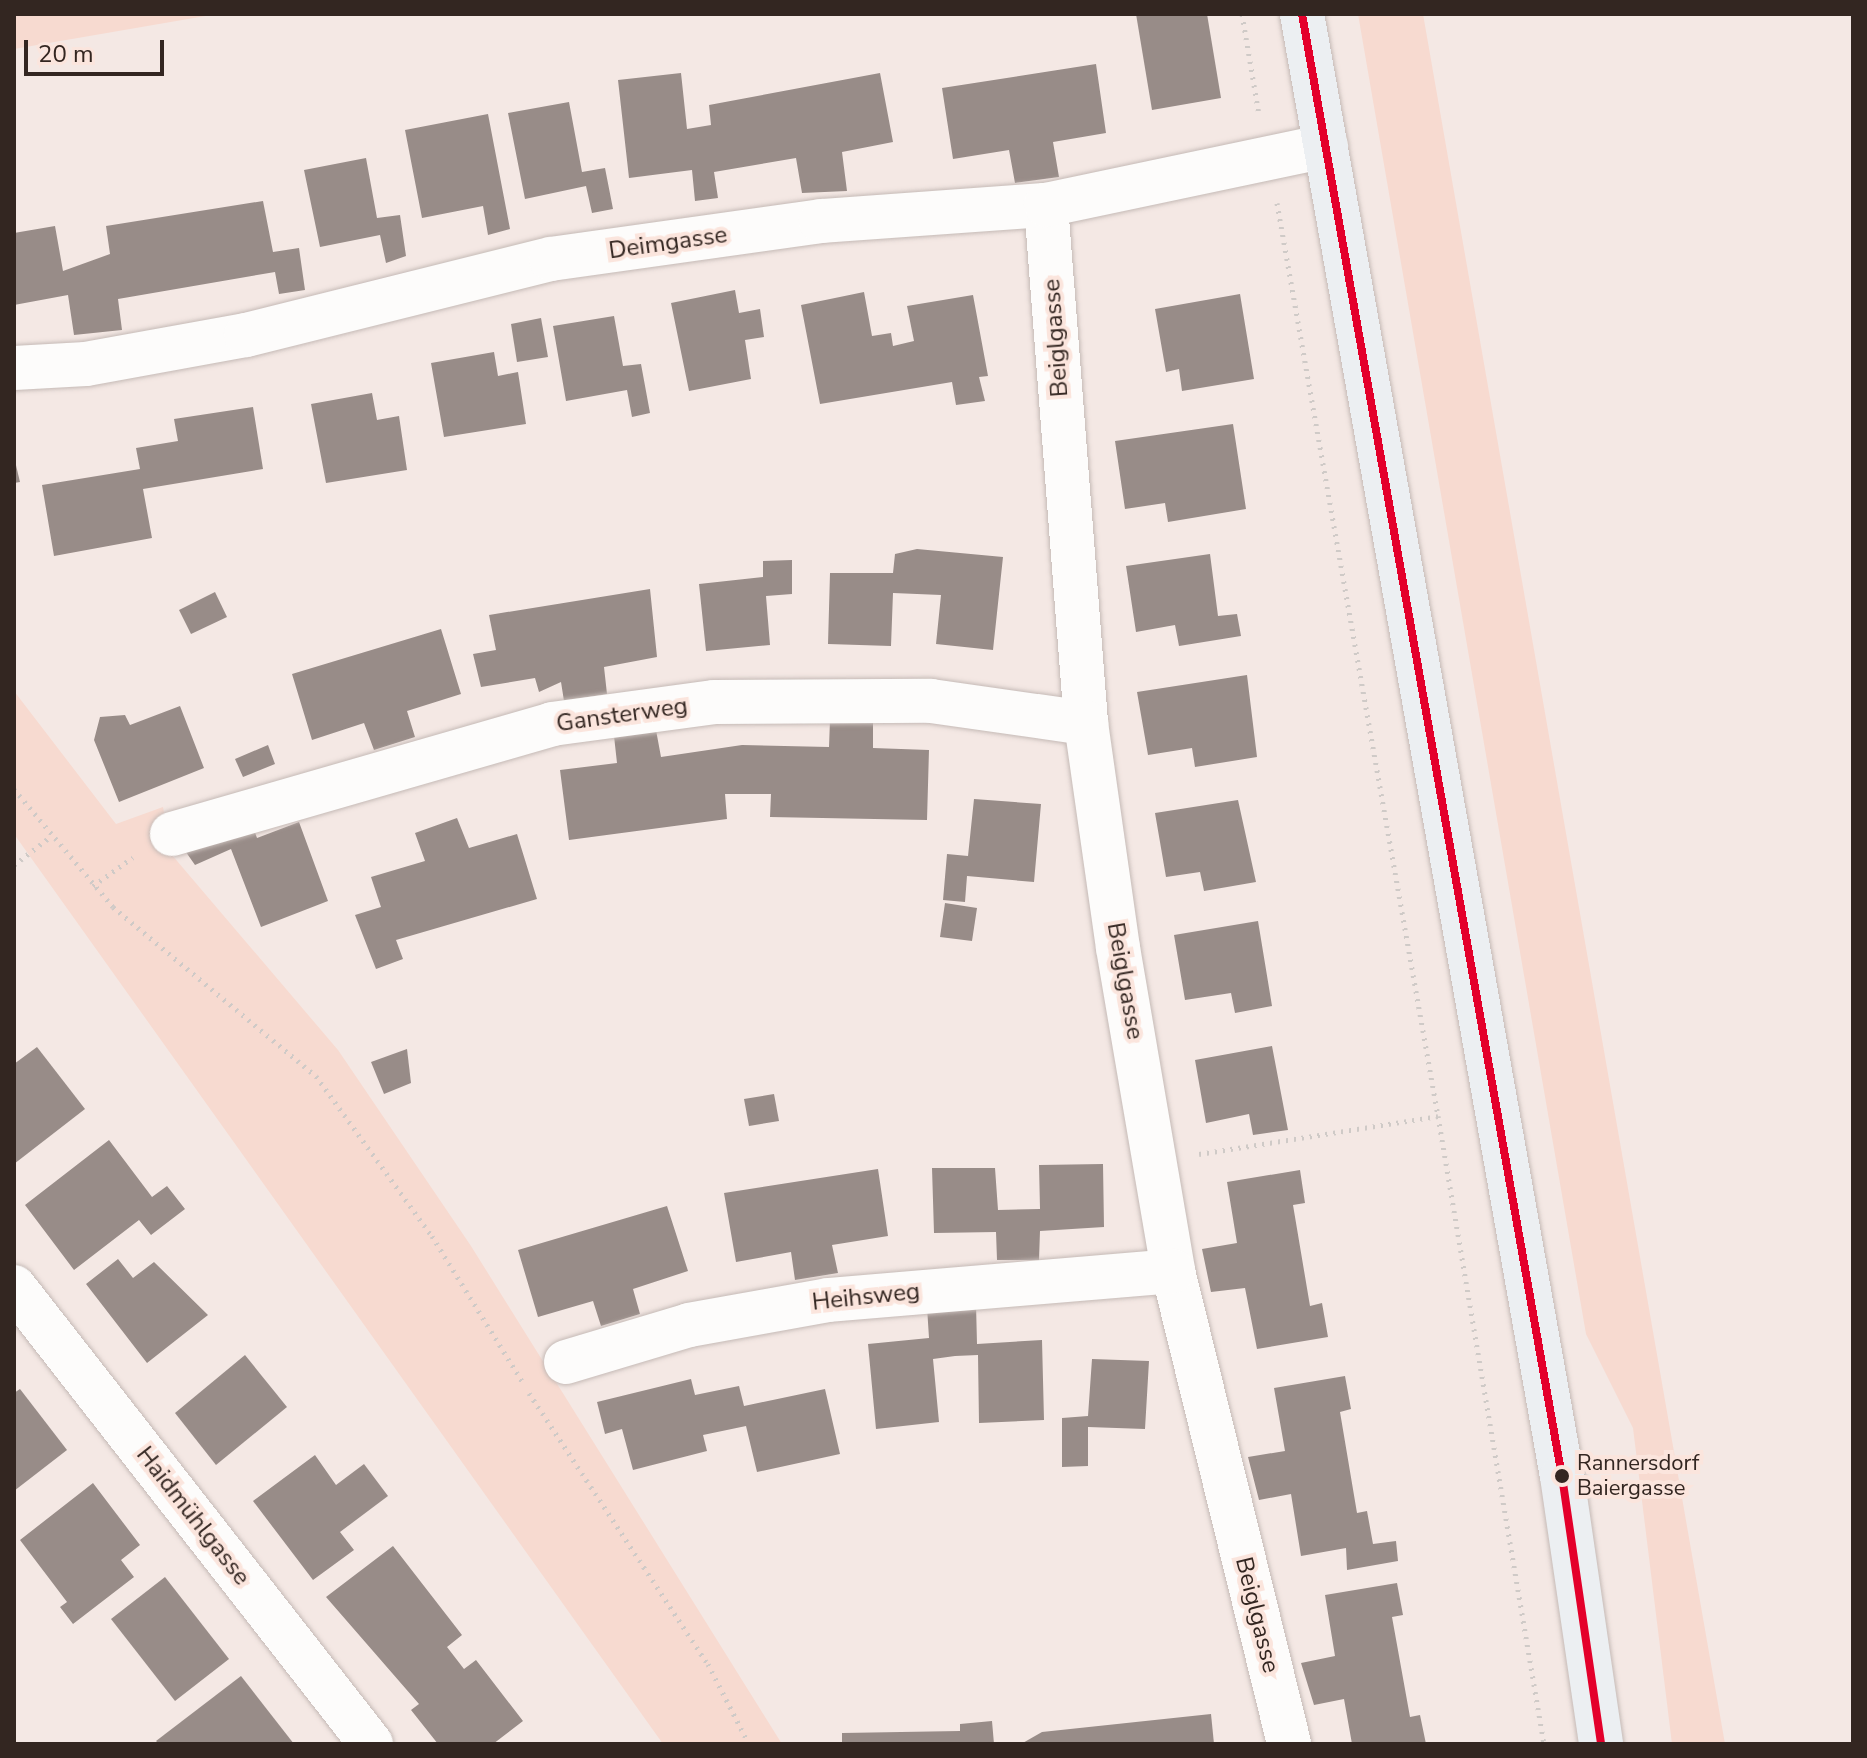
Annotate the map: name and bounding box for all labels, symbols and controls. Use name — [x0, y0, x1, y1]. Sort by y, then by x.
scale bar — [28, 24, 168, 74]
text: 20 m — [38, 38, 94, 70]
street label: Deimgasse — [607, 220, 729, 266]
street label: Beiglgasse — [1038, 278, 1074, 398]
street label: Gansterweg — [554, 692, 690, 738]
street label: Beiglgasse — [1101, 920, 1149, 1042]
street label: Heihsweg — [811, 1277, 921, 1317]
street label: Haidmühlgasse — [130, 1441, 256, 1591]
place label: Rannersdorf Baiergasse — [1577, 1450, 1699, 1502]
marker: Rannersdorf Baiergasse — [1554, 1468, 1570, 1484]
street label: Beiglgasse — [1229, 1554, 1285, 1676]

